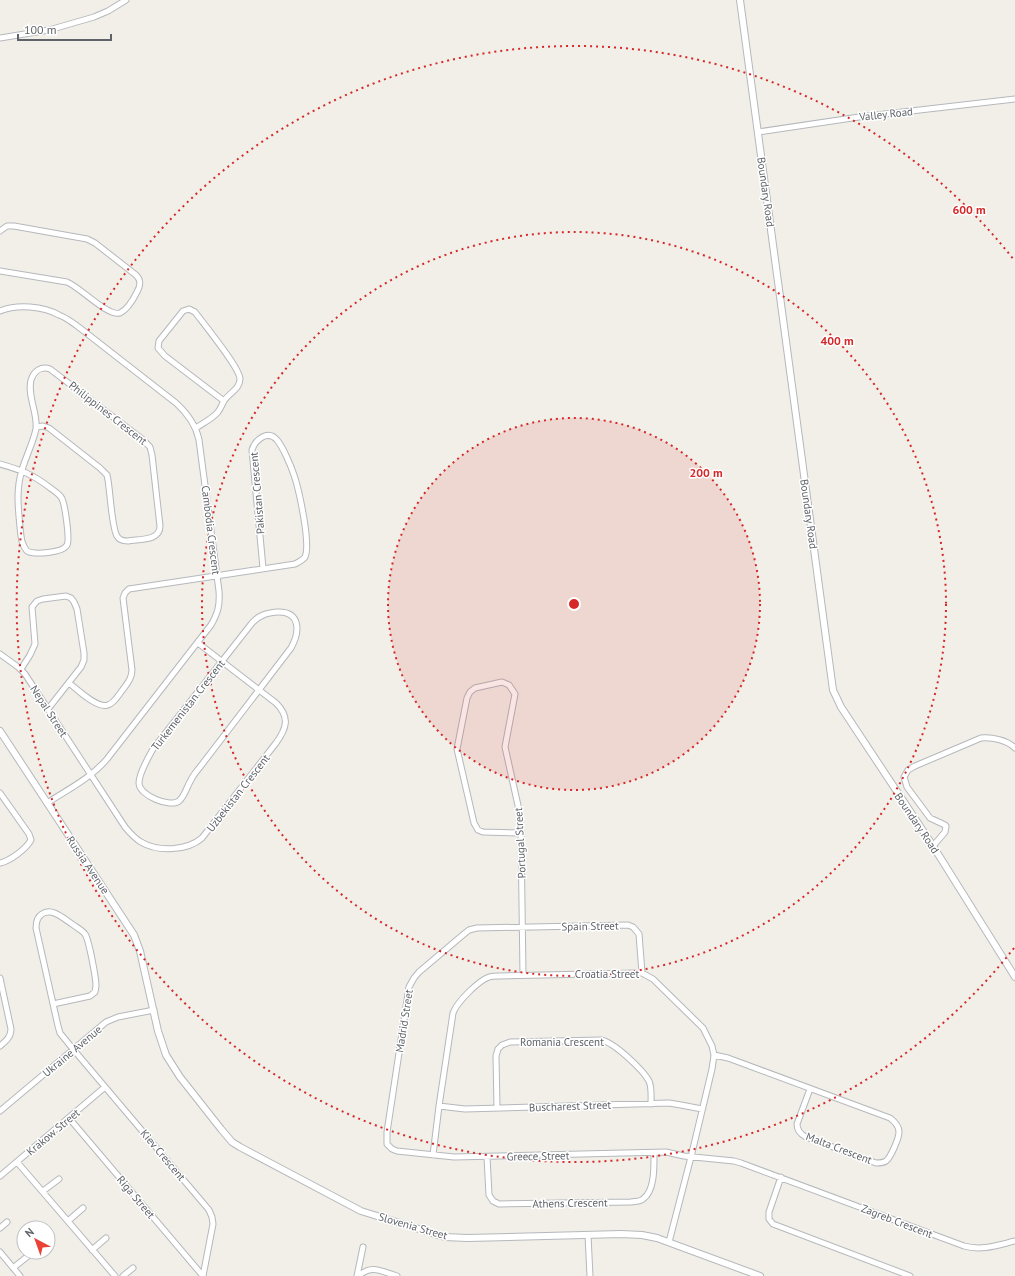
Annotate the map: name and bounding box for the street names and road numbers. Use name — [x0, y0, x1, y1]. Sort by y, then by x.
street label: Valley Road — [857, 104, 914, 124]
street label: Boundary Road — [754, 156, 778, 228]
street label: Philippines Crescent — [66, 378, 150, 448]
street label: Pakistan Crescent — [246, 451, 268, 535]
street label: Boundary Road — [797, 478, 821, 550]
street label: Cambodia Crescent — [199, 485, 223, 576]
street label: Turkemenistan Crescent — [148, 656, 228, 753]
street label: Nepal Street — [27, 683, 71, 740]
street label: Uzbekistan Crescent — [203, 751, 273, 835]
street label: Boundary Road — [892, 790, 943, 856]
street label: Portugal Street — [511, 807, 529, 879]
street label: Russia Avenue — [63, 833, 113, 897]
street label: Spain Street — [561, 918, 619, 933]
street label: Croatia Street — [575, 967, 639, 981]
street label: Madrid Street — [392, 988, 416, 1054]
street label: Ukraine Avenue — [39, 1022, 105, 1080]
street label: Romania Crescent — [520, 1035, 604, 1049]
street label: Buscharest Street — [529, 1098, 612, 1114]
street label: Krakow Street — [23, 1105, 83, 1158]
street label: Kiev Crescent — [137, 1126, 189, 1184]
street label: Malta Crescent — [804, 1129, 874, 1167]
street label: Greece Street — [507, 1148, 570, 1164]
street label: Riga Street — [114, 1173, 158, 1222]
street label: Athens Crescent — [532, 1195, 608, 1211]
street label: Zagreb Crescent — [859, 1201, 935, 1241]
street label: Slovenia Street — [377, 1209, 449, 1243]

